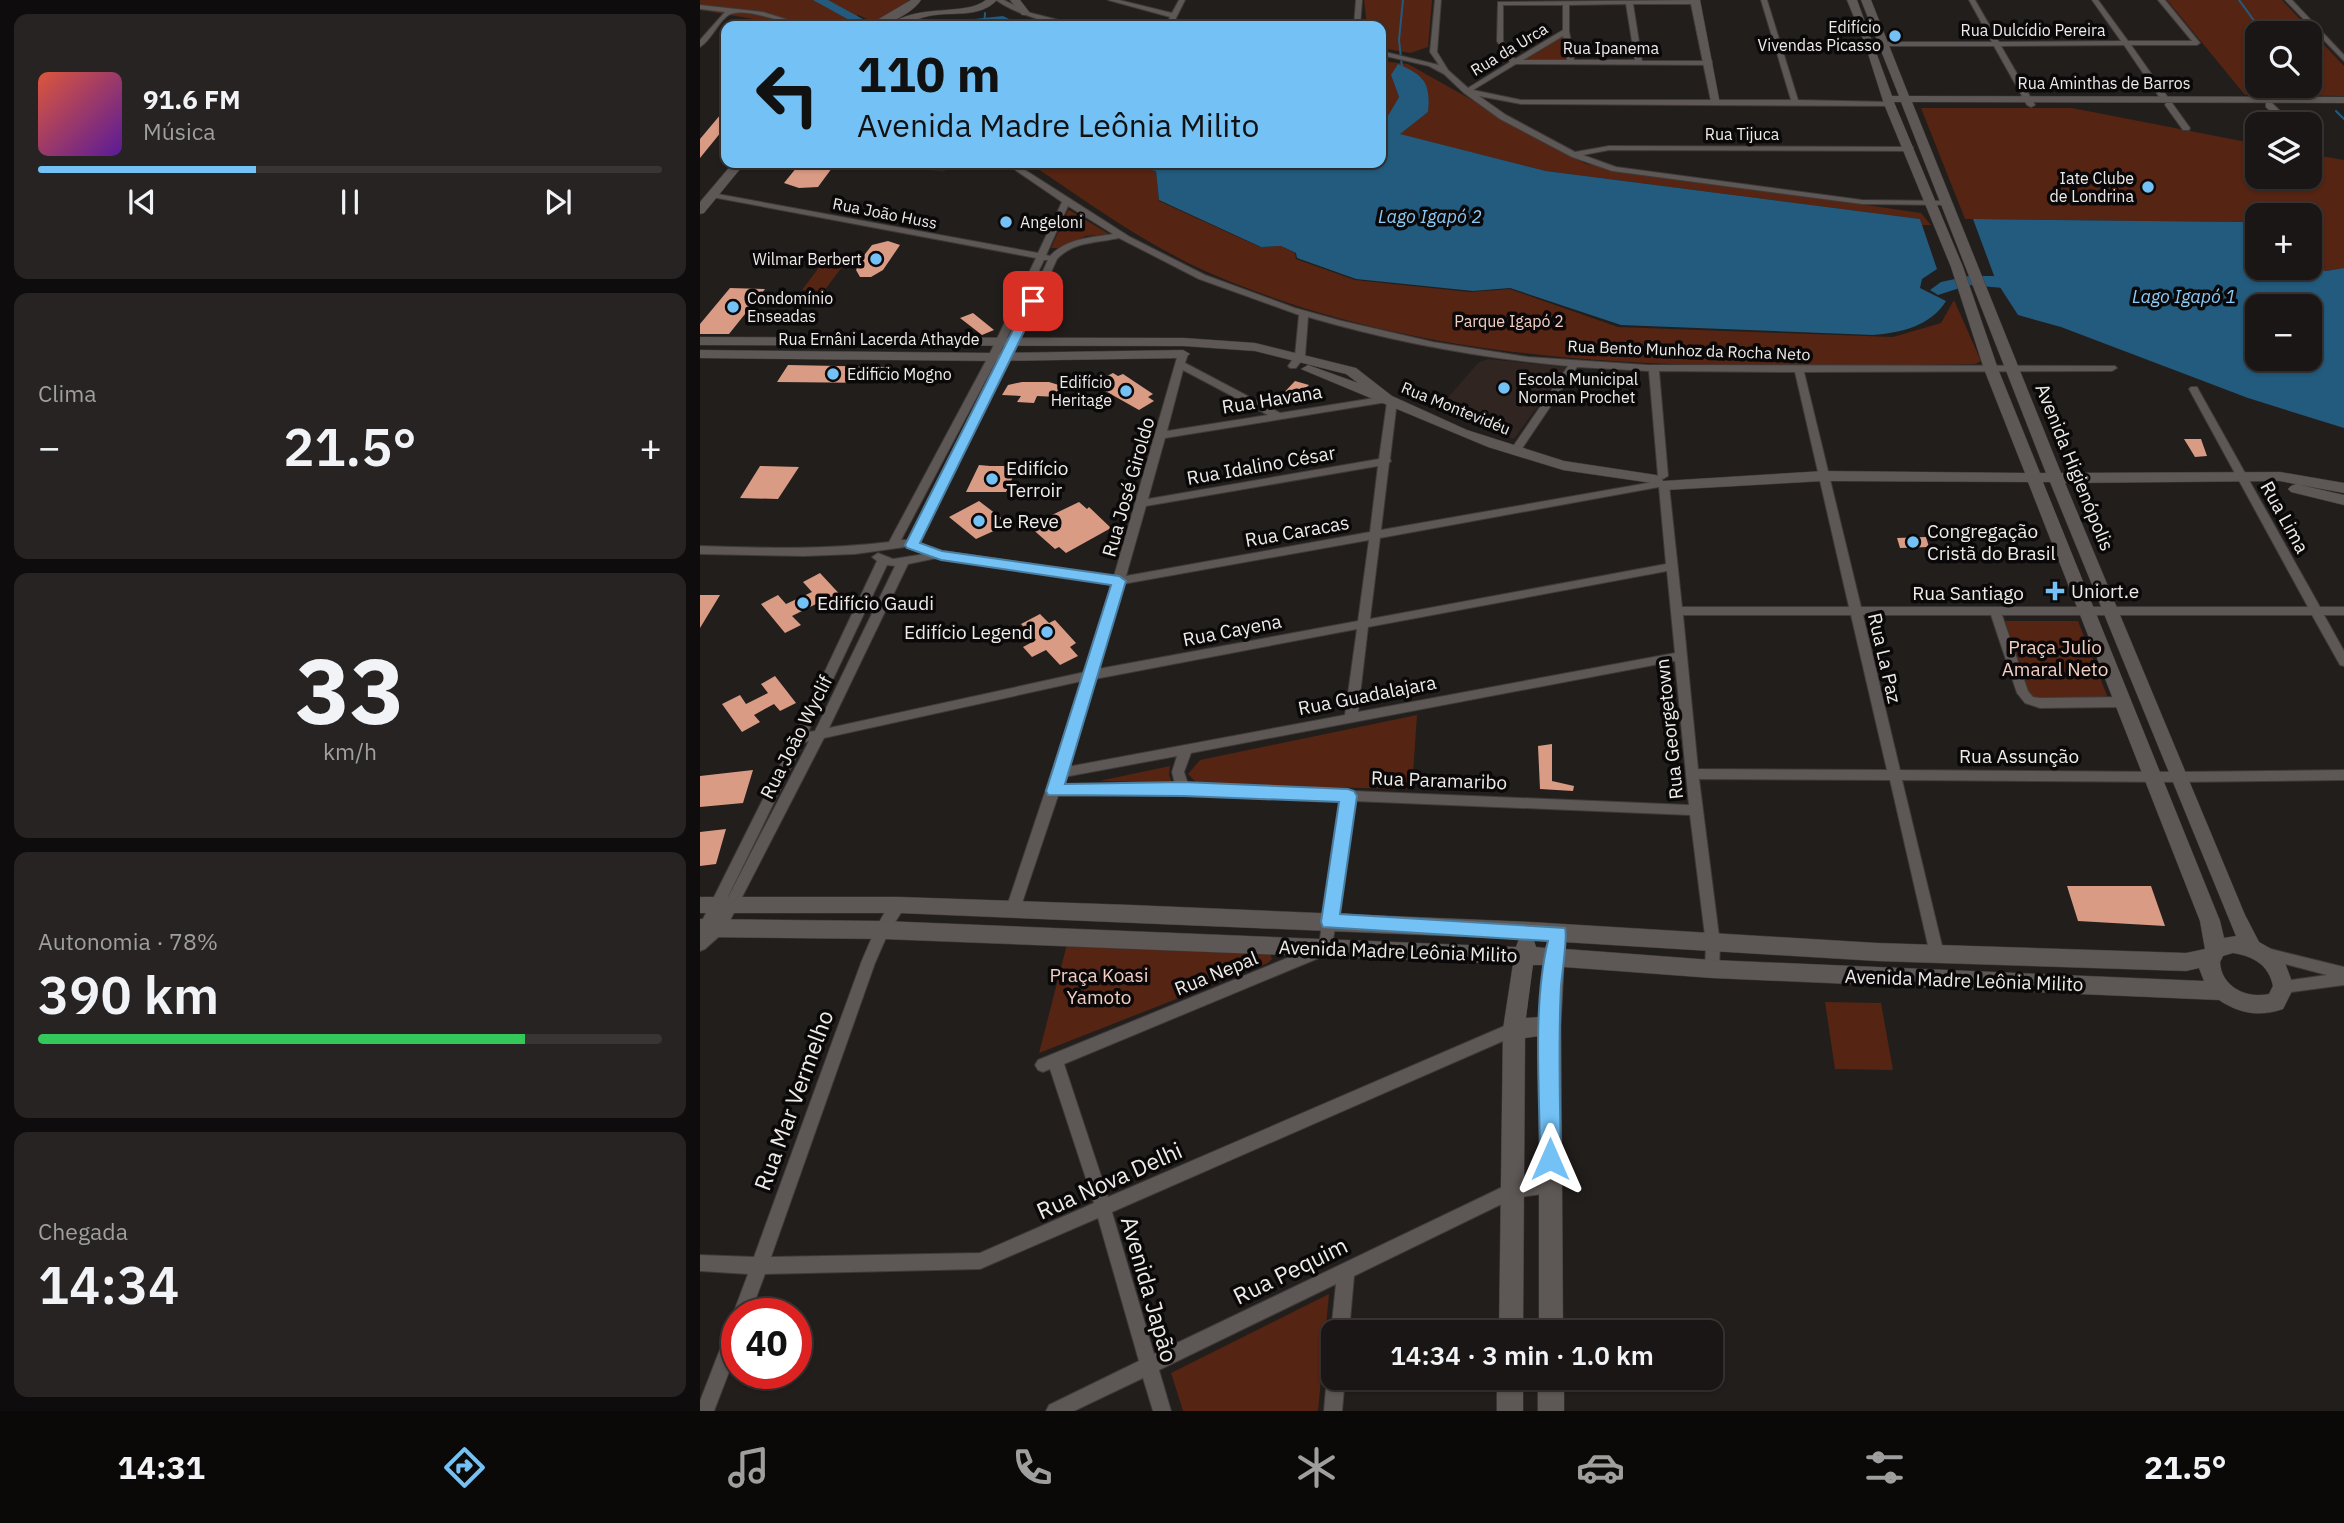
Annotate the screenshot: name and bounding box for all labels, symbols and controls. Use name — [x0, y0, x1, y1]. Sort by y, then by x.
place label: Edifício Vivendas Picasso — [1758, 17, 1881, 55]
street label: Rua da Urca — [1467, 18, 1552, 80]
street label: Rua Dulcídio Pereira — [1961, 20, 2106, 40]
map controls — [2245, 21, 2322, 371]
button: search — [2245, 21, 2322, 98]
marker: Edifício Vivendas Picasso — [1887, 28, 1903, 44]
street label: Rua Ipanema — [1563, 38, 1660, 58]
text: 110 m — [857, 42, 1001, 105]
icon: left — [742, 49, 833, 140]
street label: Rua Aminthas de Barros — [2017, 73, 2191, 93]
text: 91.6 FM — [143, 82, 241, 116]
text: Avenida Madre Leônia Milito — [857, 104, 1259, 146]
button: layers — [2245, 112, 2322, 189]
text: Música — [143, 116, 216, 146]
street label: Rua Tijuca — [1705, 124, 1780, 144]
place label: Iate Clube de Londrina — [2049, 168, 2134, 206]
marker: Iate Clube de Londrina — [2140, 179, 2156, 195]
icon: previous — [123, 183, 161, 221]
icon: pause — [331, 183, 369, 221]
icon: next — [539, 183, 577, 221]
street label: Rua João Huss — [831, 193, 939, 233]
button: + — [2245, 203, 2322, 280]
water label: Lago Igapó 2 — [1378, 205, 1482, 228]
place label: Angeloni — [1020, 212, 1083, 232]
marker: Angeloni — [998, 214, 1014, 230]
place label: Wilmar Berbert — [753, 249, 862, 269]
marker: Wilmar Berbert — [868, 251, 884, 267]
pin — [1003, 271, 1063, 331]
icon: arrive — [1014, 282, 1052, 320]
water label: Lago Igapó 1 — [2132, 285, 2236, 308]
place label: Condomínio Enseadas — [747, 288, 833, 326]
button: − — [2245, 294, 2322, 371]
marker: Condomínio Enseadas — [725, 299, 741, 315]
park label: Parque Igapó 2 — [1454, 311, 1564, 331]
street label: Rua Ernâni Lacerda Athayde — [778, 329, 980, 349]
street label: Rua Bento Munhoz da Rocha Neto — [1567, 336, 1811, 364]
place label: Edificio Mogno — [847, 364, 952, 384]
marker: Edificio Mogno — [825, 366, 841, 382]
place label: Escola Municipal Norman Prochet — [1518, 369, 1638, 407]
place label: Edifício Heritage — [1051, 372, 1112, 410]
street label: Rua Montevidéu — [1399, 377, 1513, 439]
text: Clima — [38, 378, 97, 408]
street label: Rua Havana — [1220, 379, 1324, 419]
marker: Escola Municipal Norman Prochet — [1496, 380, 1512, 396]
street label: Avenida Higienópolis — [2030, 380, 2120, 554]
marker: Edifício Heritage — [1118, 383, 1134, 399]
text: 21.5° — [283, 413, 417, 480]
street label: Rua José Giroldo — [1097, 414, 1159, 560]
text: − — [38, 422, 61, 471]
text: + — [639, 422, 662, 471]
street label: Rua Idalino César — [1185, 440, 1337, 490]
place label: Edifício Terroir — [1006, 456, 1069, 502]
marker: Edifício Terroir — [984, 471, 1000, 487]
street label: Rua Lima — [2255, 477, 2315, 557]
place label: Le Reve — [993, 509, 1059, 533]
street label: Rua Caracas — [1243, 510, 1351, 552]
marker: Le Reve — [971, 513, 987, 529]
place label: Congregação Cristã do Brasil — [1927, 519, 2056, 565]
marker: Congregação Cristã do Brasil — [1905, 534, 1921, 550]
place label: Uniort.e — [2071, 579, 2139, 603]
street label: Rua Santiago — [1912, 581, 2024, 605]
marker: Uniort.e — [2045, 581, 2065, 601]
place label: Edifício Gaudi — [817, 591, 934, 615]
marker: Edifício Gaudi — [795, 595, 811, 611]
street label: Rua Cayena — [1181, 609, 1283, 651]
street label: Rua La Paz — [1863, 610, 1907, 706]
place label: Edifício Legend — [904, 620, 1033, 644]
marker: Edifício Legend — [1039, 624, 1055, 640]
text: 33 — [295, 631, 405, 749]
park label: Praça Julio Amaral Neto — [2002, 635, 2108, 681]
street label: Rua Georgetown — [1650, 657, 1688, 801]
street label: Rua Guadalajara — [1296, 670, 1438, 720]
street label: Rua João Wyclif — [755, 671, 837, 803]
text: km/h — [323, 736, 377, 766]
street label: Rua Assunção — [1959, 744, 2079, 768]
street label: Rua Paramaribo — [1371, 766, 1507, 794]
text: Autonomia · 78% — [38, 926, 218, 956]
street label: Avenida Madre Leônia Milito — [1278, 935, 1518, 967]
street label: Rua Nepal — [1171, 945, 1261, 1001]
text: 390 km — [38, 961, 219, 1028]
park label: Praça Koasi Yamoto — [1050, 963, 1148, 1009]
street label: Avenida Madre Leônia Milito — [1844, 964, 2084, 996]
street label: Rua Mar Vermelho — [746, 1006, 840, 1194]
position arrow — [1513, 1122, 1587, 1196]
street label: Rua Nova Delhi — [1031, 1134, 1187, 1226]
street label: Avenida Japão — [1115, 1213, 1185, 1365]
text: Chegada — [38, 1216, 128, 1246]
street label: Rua Pequim — [1228, 1229, 1352, 1311]
text: 14:34 — [38, 1251, 179, 1318]
speed limit sign: 40 — [721, 1298, 812, 1389]
text: 14:34 · 3 min · 1.0 km — [1390, 1338, 1654, 1372]
icon: directions — [440, 1443, 489, 1492]
icon: music — [724, 1443, 773, 1492]
icon: phone — [1008, 1443, 1057, 1492]
icon: climate — [1292, 1443, 1341, 1492]
icon: car — [1576, 1443, 1625, 1492]
icon: filters — [1860, 1443, 1909, 1492]
text: 14:31 — [118, 1446, 205, 1488]
text: 21.5° — [2144, 1446, 2226, 1488]

